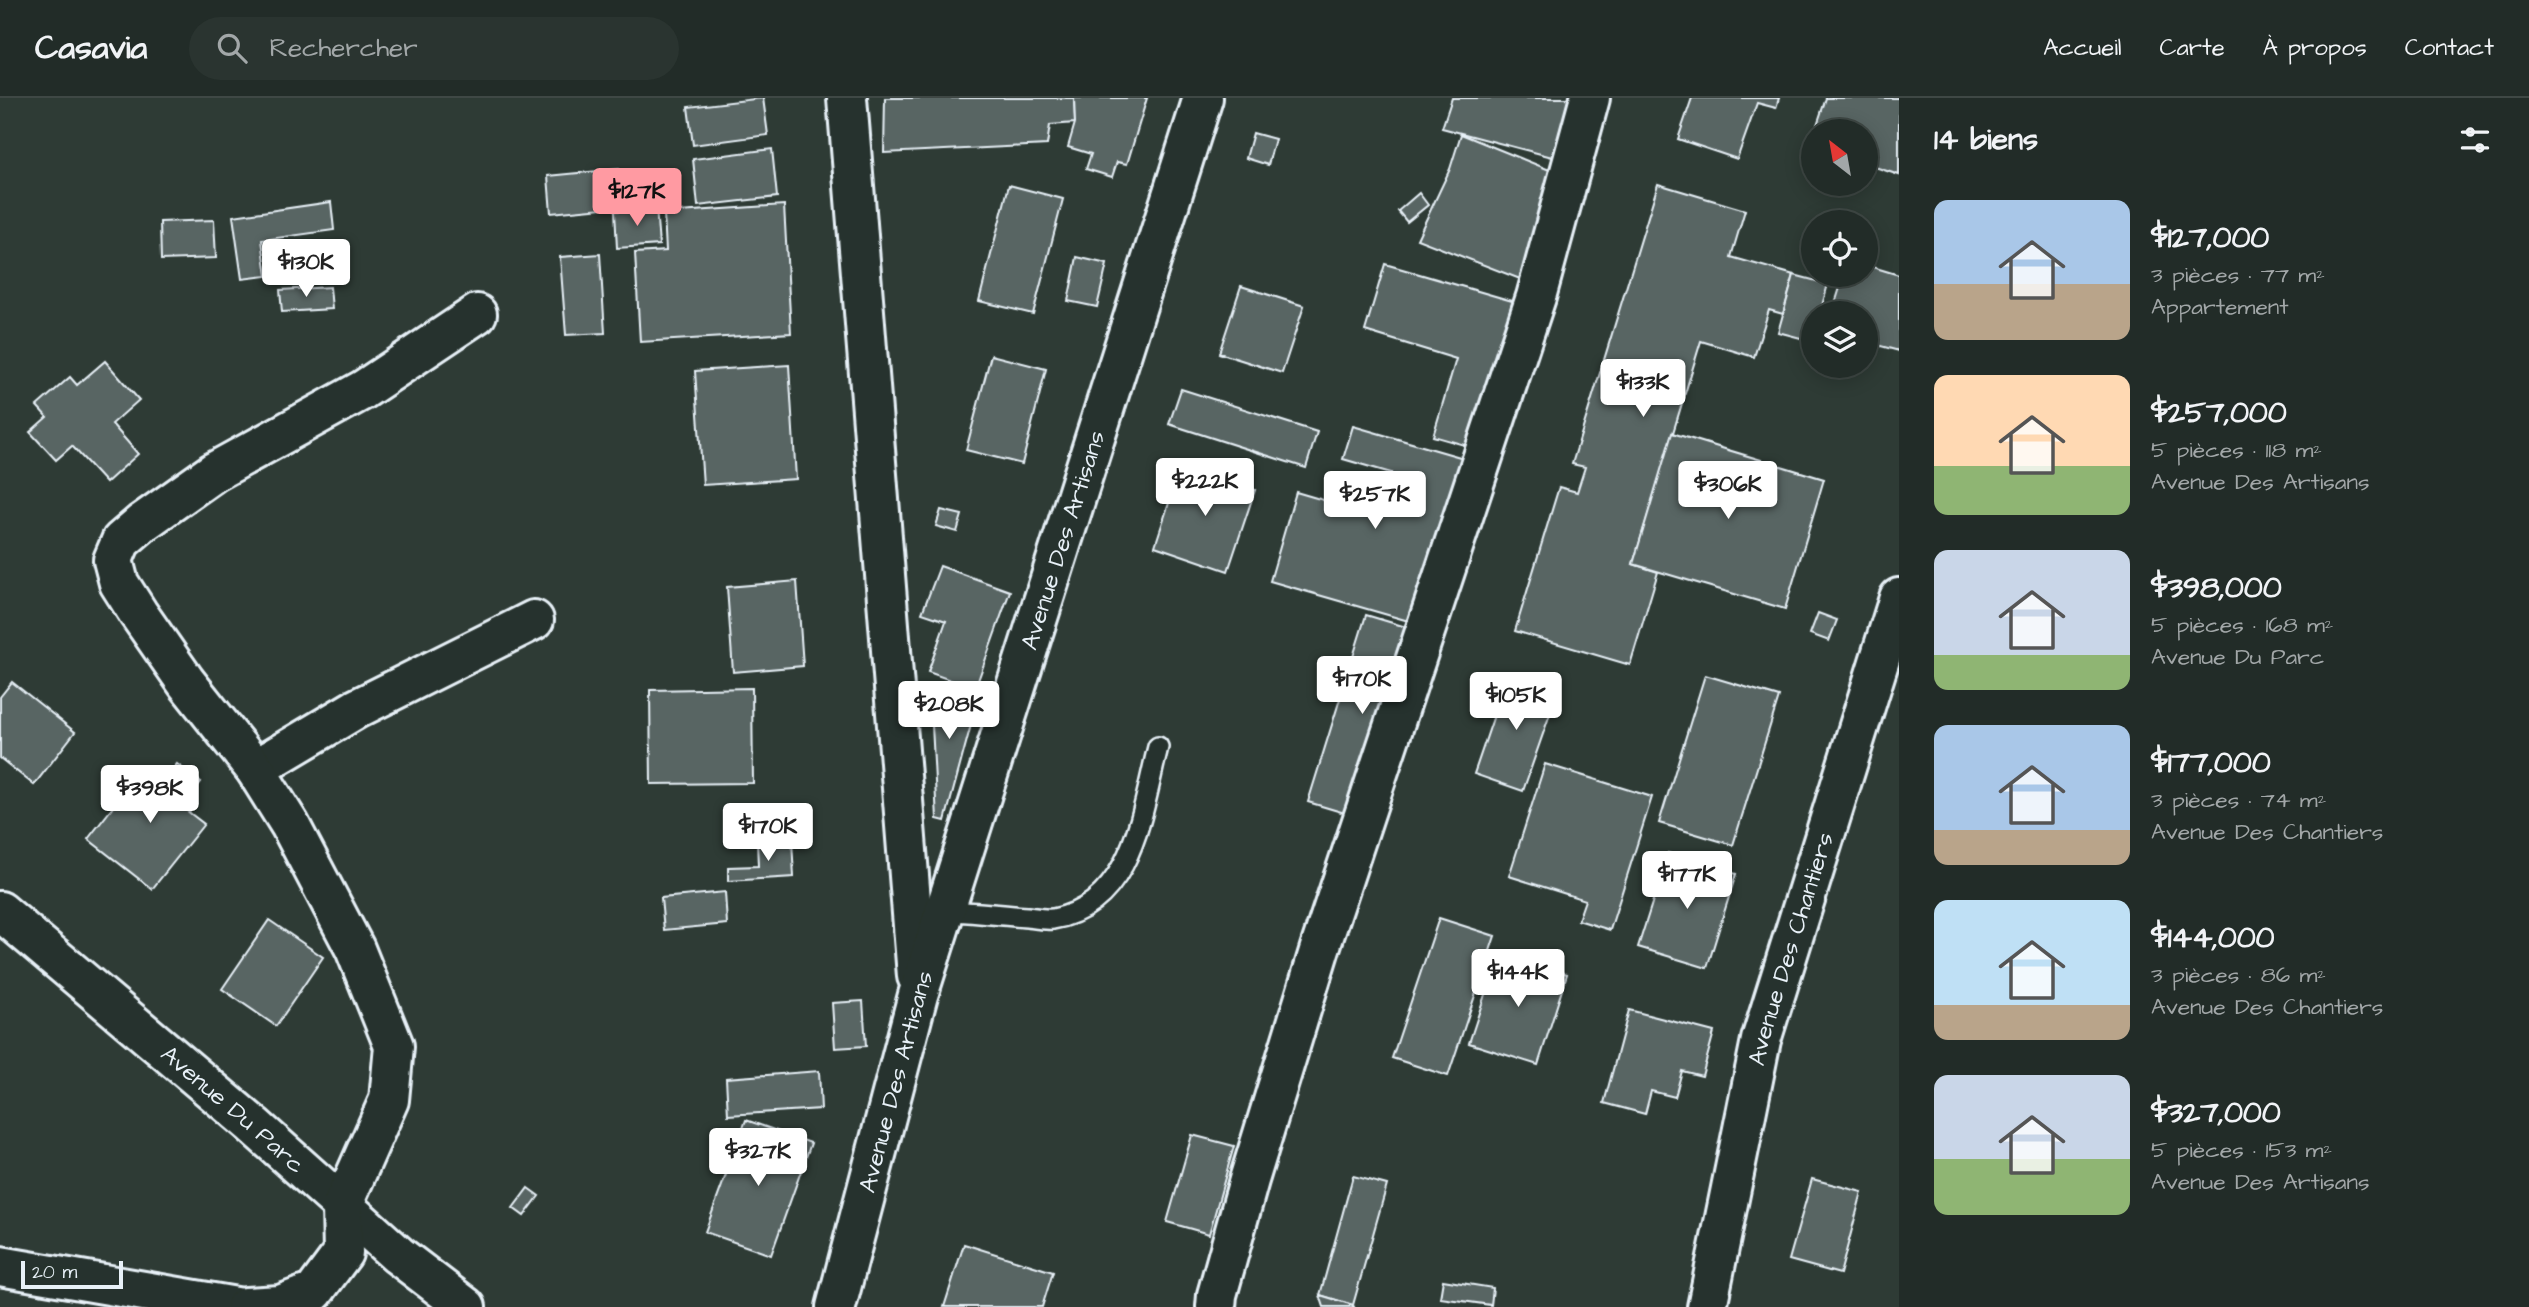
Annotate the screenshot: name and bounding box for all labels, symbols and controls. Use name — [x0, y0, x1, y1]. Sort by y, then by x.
search box — [189, 17, 679, 80]
text: Casavia — [35, 25, 147, 71]
icon: search — [213, 29, 251, 67]
text: Rechercher — [269, 30, 417, 66]
text: Accueil — [2043, 31, 2122, 65]
text: Carte — [2160, 31, 2225, 65]
text: À propos — [2263, 31, 2367, 65]
text: Contact — [2405, 31, 2494, 65]
north arrow — [1801, 119, 1878, 196]
map controls — [1801, 119, 1878, 378]
text: 14 biens — [1934, 119, 2038, 161]
icon: filters — [2456, 121, 2494, 159]
pin: $127K — [588, 169, 686, 228]
text: $127K — [609, 175, 665, 207]
button: locate — [1801, 210, 1878, 287]
text: $127,000 — [2151, 217, 2269, 259]
icon: home — [1990, 228, 2074, 312]
pin: $130K — [257, 240, 355, 299]
text: $130K — [278, 246, 334, 278]
text: 3 pièces · 77 m² — [2151, 259, 2325, 291]
text: Appartement — [2151, 291, 2289, 323]
button: layers — [1801, 301, 1878, 378]
pin: $133K — [1594, 360, 1692, 419]
text: $133K — [1616, 366, 1670, 398]
text: $257,000 — [2151, 392, 2287, 434]
icon: home — [1990, 403, 2074, 487]
street label: Avenue Des Artisans — [1013, 426, 1114, 654]
text: 5 pièces · 118 m² — [2151, 434, 2322, 466]
pin: $222K — [1156, 458, 1254, 518]
pin: $306K — [1679, 462, 1777, 521]
text: $222K — [1172, 465, 1238, 497]
text: Avenue Des Artisans — [2151, 466, 2370, 498]
text: $306K — [1694, 468, 1762, 500]
pin: $257K — [1326, 472, 1424, 531]
text: $257K — [1340, 478, 1410, 510]
text: $398,000 — [2151, 567, 2282, 609]
icon: home — [1990, 578, 2074, 662]
text: 5 pièces · 168 m² — [2151, 609, 2333, 641]
text: Avenue Du Parc — [2151, 641, 2324, 673]
pin: $170K — [1313, 656, 1411, 716]
text: $170K — [1333, 663, 1391, 695]
pin: $105K — [1467, 672, 1565, 732]
text: $105K — [1486, 679, 1546, 711]
pin: $208K — [900, 682, 998, 741]
text: $208K — [914, 688, 984, 720]
text: $177,000 — [2151, 742, 2271, 784]
icon: home — [1990, 753, 2074, 837]
pin: $398K — [101, 766, 199, 825]
text: $398K — [117, 772, 183, 804]
text: 3 pièces · 74 m² — [2151, 784, 2326, 816]
pin: $170K — [719, 804, 817, 863]
text: $170K — [739, 810, 797, 842]
text: Avenue Des Chantiers — [2151, 816, 2383, 848]
street label: Avenue Des Chantiers — [1740, 828, 1843, 1069]
pin: $177K — [1638, 852, 1736, 911]
text: $177K — [1658, 858, 1716, 890]
text: $144,000 — [2151, 917, 2275, 959]
icon: home — [1990, 928, 2074, 1012]
pin: $144K — [1469, 950, 1567, 1009]
text: $144K — [1488, 956, 1548, 988]
text: 3 pièces · 86 m² — [2151, 959, 2326, 991]
street label: Avenue Des Artisans — [851, 967, 943, 1197]
text: Avenue Des Chantiers — [2151, 991, 2383, 1023]
street label: Avenue Du Parc — [153, 1038, 312, 1182]
text: $327,000 — [2151, 1092, 2281, 1134]
icon: home — [1990, 1103, 2074, 1187]
pin: $327K — [709, 1128, 807, 1188]
text: 5 pièces · 153 m² — [2151, 1134, 2332, 1166]
text: $327K — [725, 1135, 791, 1167]
text: Avenue Des Artisans — [2151, 1166, 2370, 1198]
scale bar — [21, 1258, 122, 1290]
text: 20 m — [32, 1259, 77, 1286]

